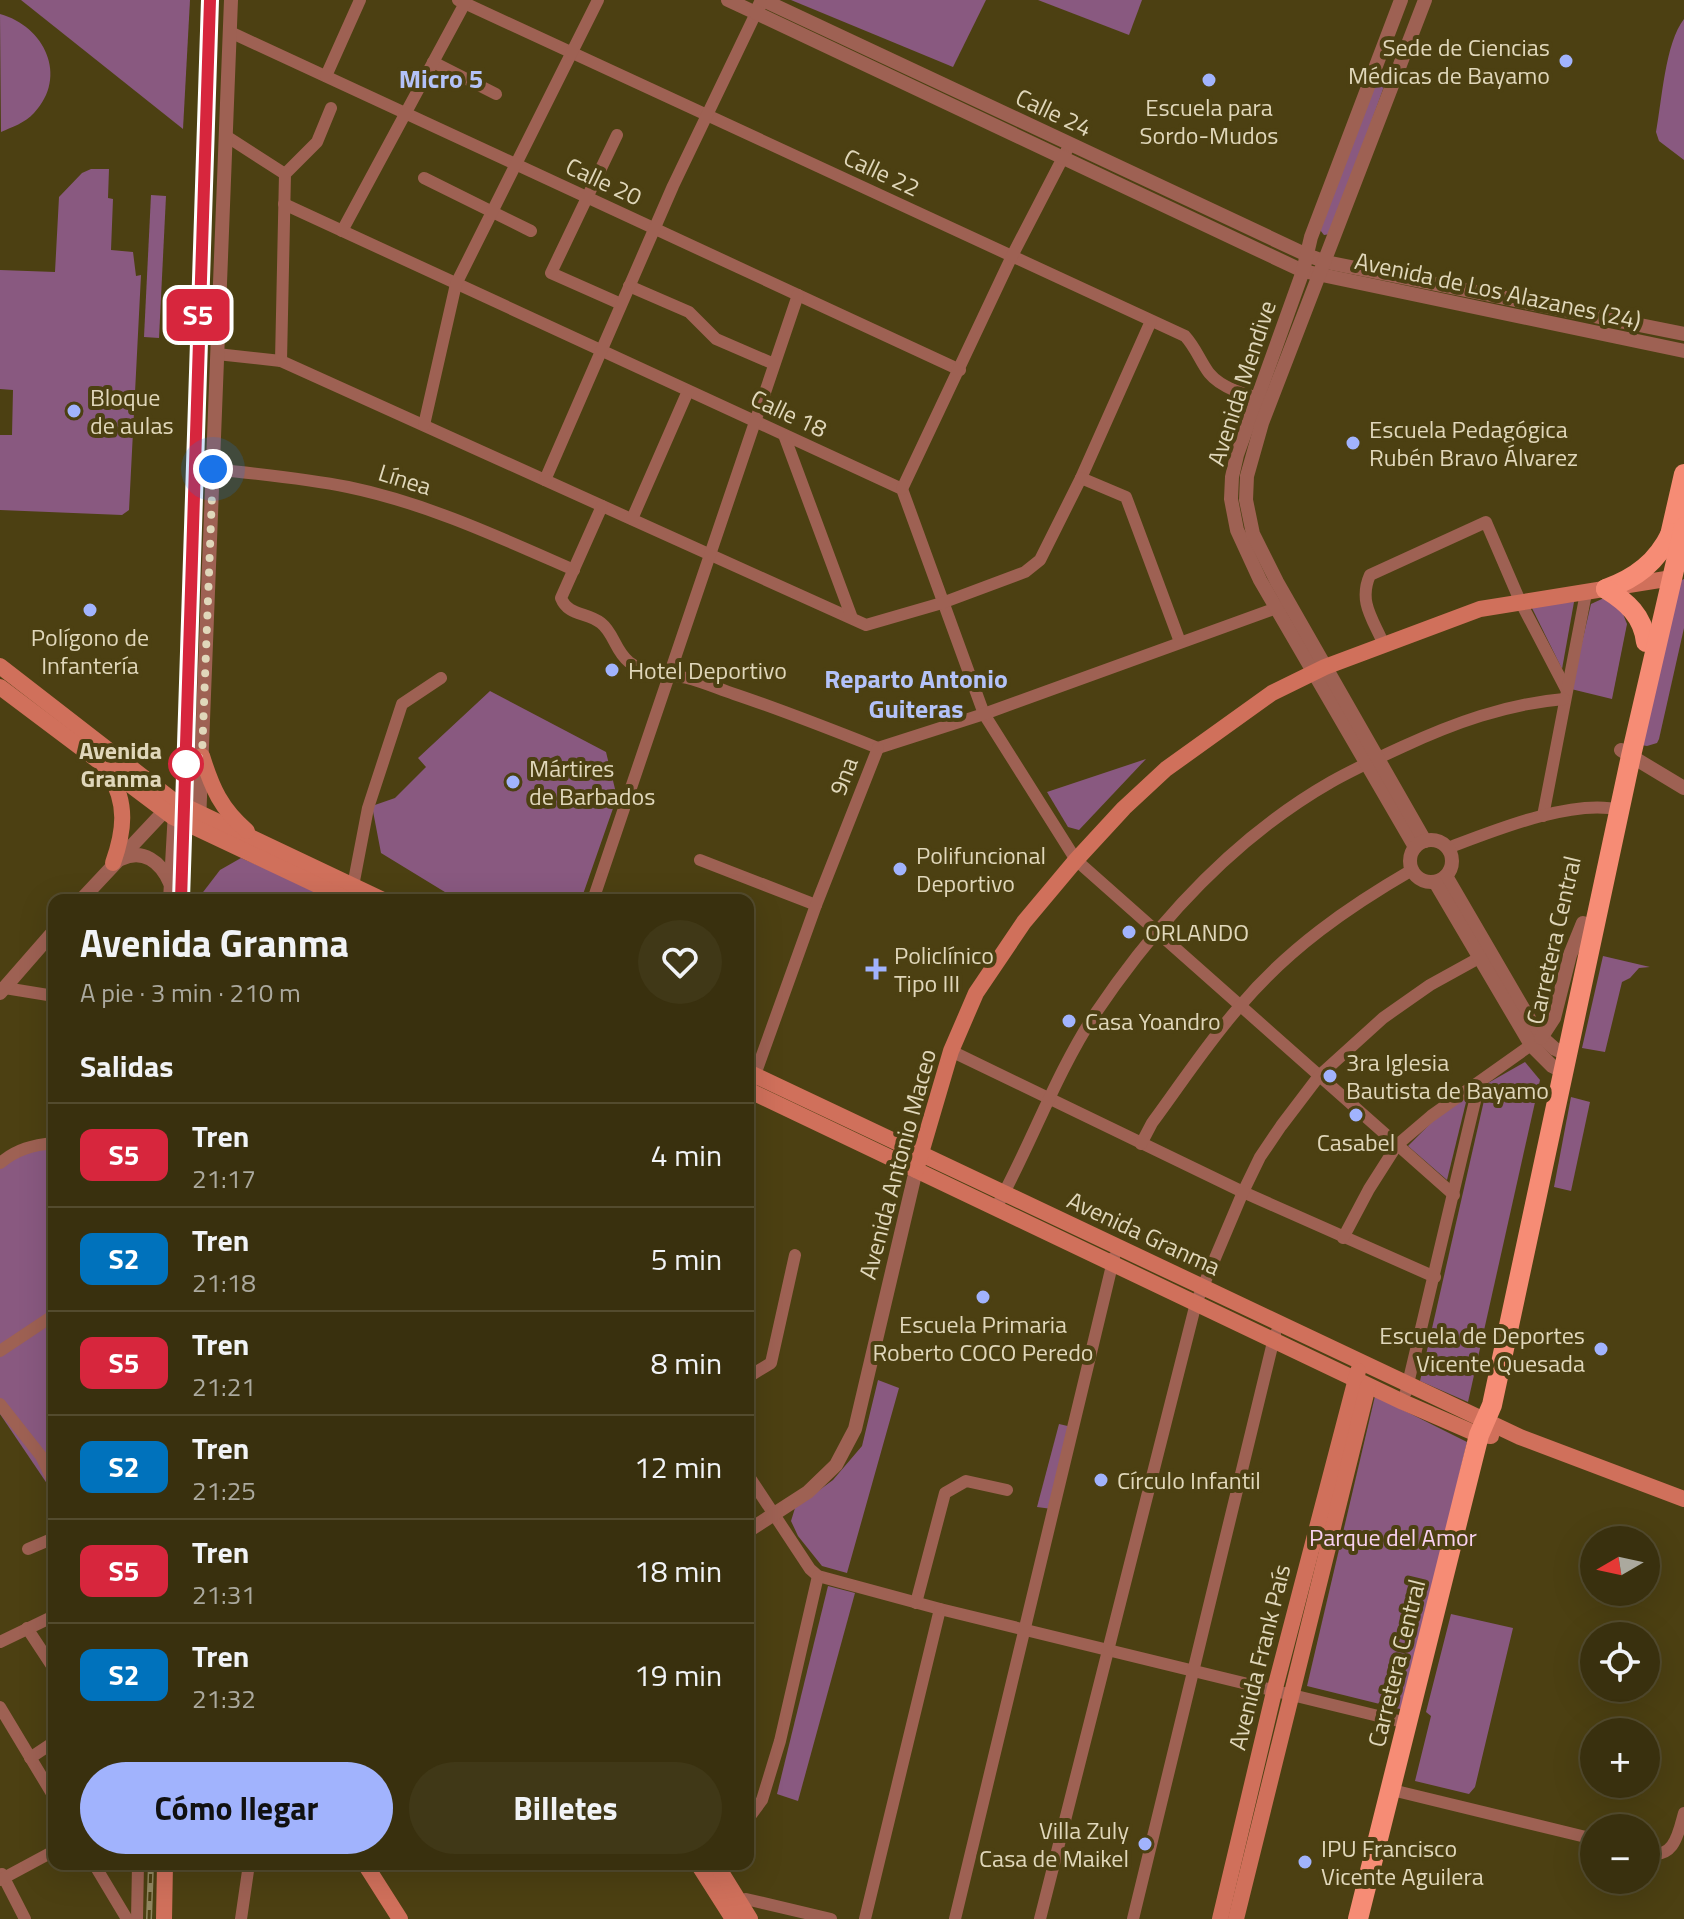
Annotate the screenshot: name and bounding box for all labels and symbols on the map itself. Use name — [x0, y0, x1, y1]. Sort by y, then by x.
place label: Sede de Ciencias Médicas de Bayamo — [1348, 29, 1550, 93]
marker: Sede de Ciencias Médicas de Bayamo — [1557, 52, 1575, 70]
district label: Micro 5 — [399, 59, 483, 98]
marker: Escuela para Sordo-Mudos — [1200, 71, 1218, 89]
street label: Calle 24 — [1010, 79, 1098, 145]
place label: Escuela para Sordo-Mudos — [1140, 89, 1278, 153]
street label: Calle 22 — [838, 139, 926, 205]
street label: Calle 20 — [560, 148, 648, 214]
street label: Avenida de Los Alazanes (24) — [1352, 242, 1644, 338]
line badge: S5 — [162, 289, 234, 341]
street label: Avenida Mendive — [1197, 296, 1285, 470]
place label: Bloque de aulas — [90, 379, 174, 443]
street label: Calle 18 — [745, 380, 833, 446]
marker: Bloque de aulas — [65, 402, 83, 420]
place label: Escuela Pedagógica Rubén Bravo Álvarez — [1369, 411, 1578, 475]
marker: Escuela Pedagógica Rubén Bravo Álvarez — [1344, 434, 1362, 452]
your location — [193, 449, 233, 489]
street label: Línea — [374, 454, 436, 504]
marker: Polígono de Infantería — [81, 601, 99, 619]
place label: Polígono de Infantería — [31, 619, 149, 683]
place label: Hotel Deportivo — [628, 652, 787, 688]
district label: Reparto Antonio Guiteras — [824, 659, 1008, 728]
marker: Hotel Deportivo — [603, 661, 621, 679]
place label: Avenida Granma — [79, 732, 162, 796]
marker: Avenida Granma — [169, 747, 203, 781]
place label: Mártires de Barbados — [529, 750, 655, 814]
street label: 9na — [819, 752, 867, 800]
marker: Mártires de Barbados — [504, 773, 522, 791]
place label: Polifuncional Deportivo — [916, 837, 1046, 901]
street label: Carretera Central — [1516, 852, 1590, 1028]
marker: Polifuncional Deportivo — [891, 860, 909, 878]
place label: ORLANDO — [1145, 914, 1249, 950]
marker: ORLANDO — [1120, 923, 1138, 941]
place label: Policlínico Tipo III — [894, 937, 994, 1001]
marker: Policlínico Tipo III — [865, 958, 887, 980]
place label: Casa Yoandro — [1085, 1003, 1221, 1039]
marker: Casa Yoandro — [1060, 1012, 1078, 1030]
place label: 3ra Iglesia Bautista de Bayamo — [1346, 1044, 1549, 1108]
street label: Avenida Antonio Maceo — [849, 1045, 945, 1283]
marker: 3ra Iglesia Bautista de Bayamo — [1321, 1067, 1339, 1085]
marker: Casabel — [1347, 1106, 1365, 1124]
place label: Casabel — [1317, 1124, 1395, 1160]
street label: Avenida Granma — [1061, 1182, 1227, 1284]
marker: Escuela Primaria Roberto COCO Peredo — [974, 1288, 992, 1306]
place label: Escuela Primaria Roberto COCO Peredo — [872, 1306, 1094, 1370]
place label: Escuela de Deportes Vicente Quesada — [1379, 1317, 1585, 1381]
marker: Escuela de Deportes Vicente Quesada — [1592, 1340, 1610, 1358]
place label: Círculo Infantil — [1117, 1462, 1261, 1498]
marker: Círculo Infantil — [1092, 1471, 1110, 1489]
park label: Parque del Amor — [1309, 1519, 1477, 1555]
north arrow — [1580, 1526, 1660, 1606]
street label: Avenida Frank País — [1219, 1560, 1299, 1754]
street label: Carretera Central — [1358, 1575, 1434, 1751]
place label: Villa Zuly Casa de Maikel — [979, 1812, 1129, 1876]
place label: IPU Francisco Vicente Aguilera — [1321, 1830, 1484, 1894]
marker: Villa Zuly Casa de Maikel — [1136, 1835, 1154, 1853]
marker: IPU Francisco Vicente Aguilera — [1296, 1853, 1314, 1871]

